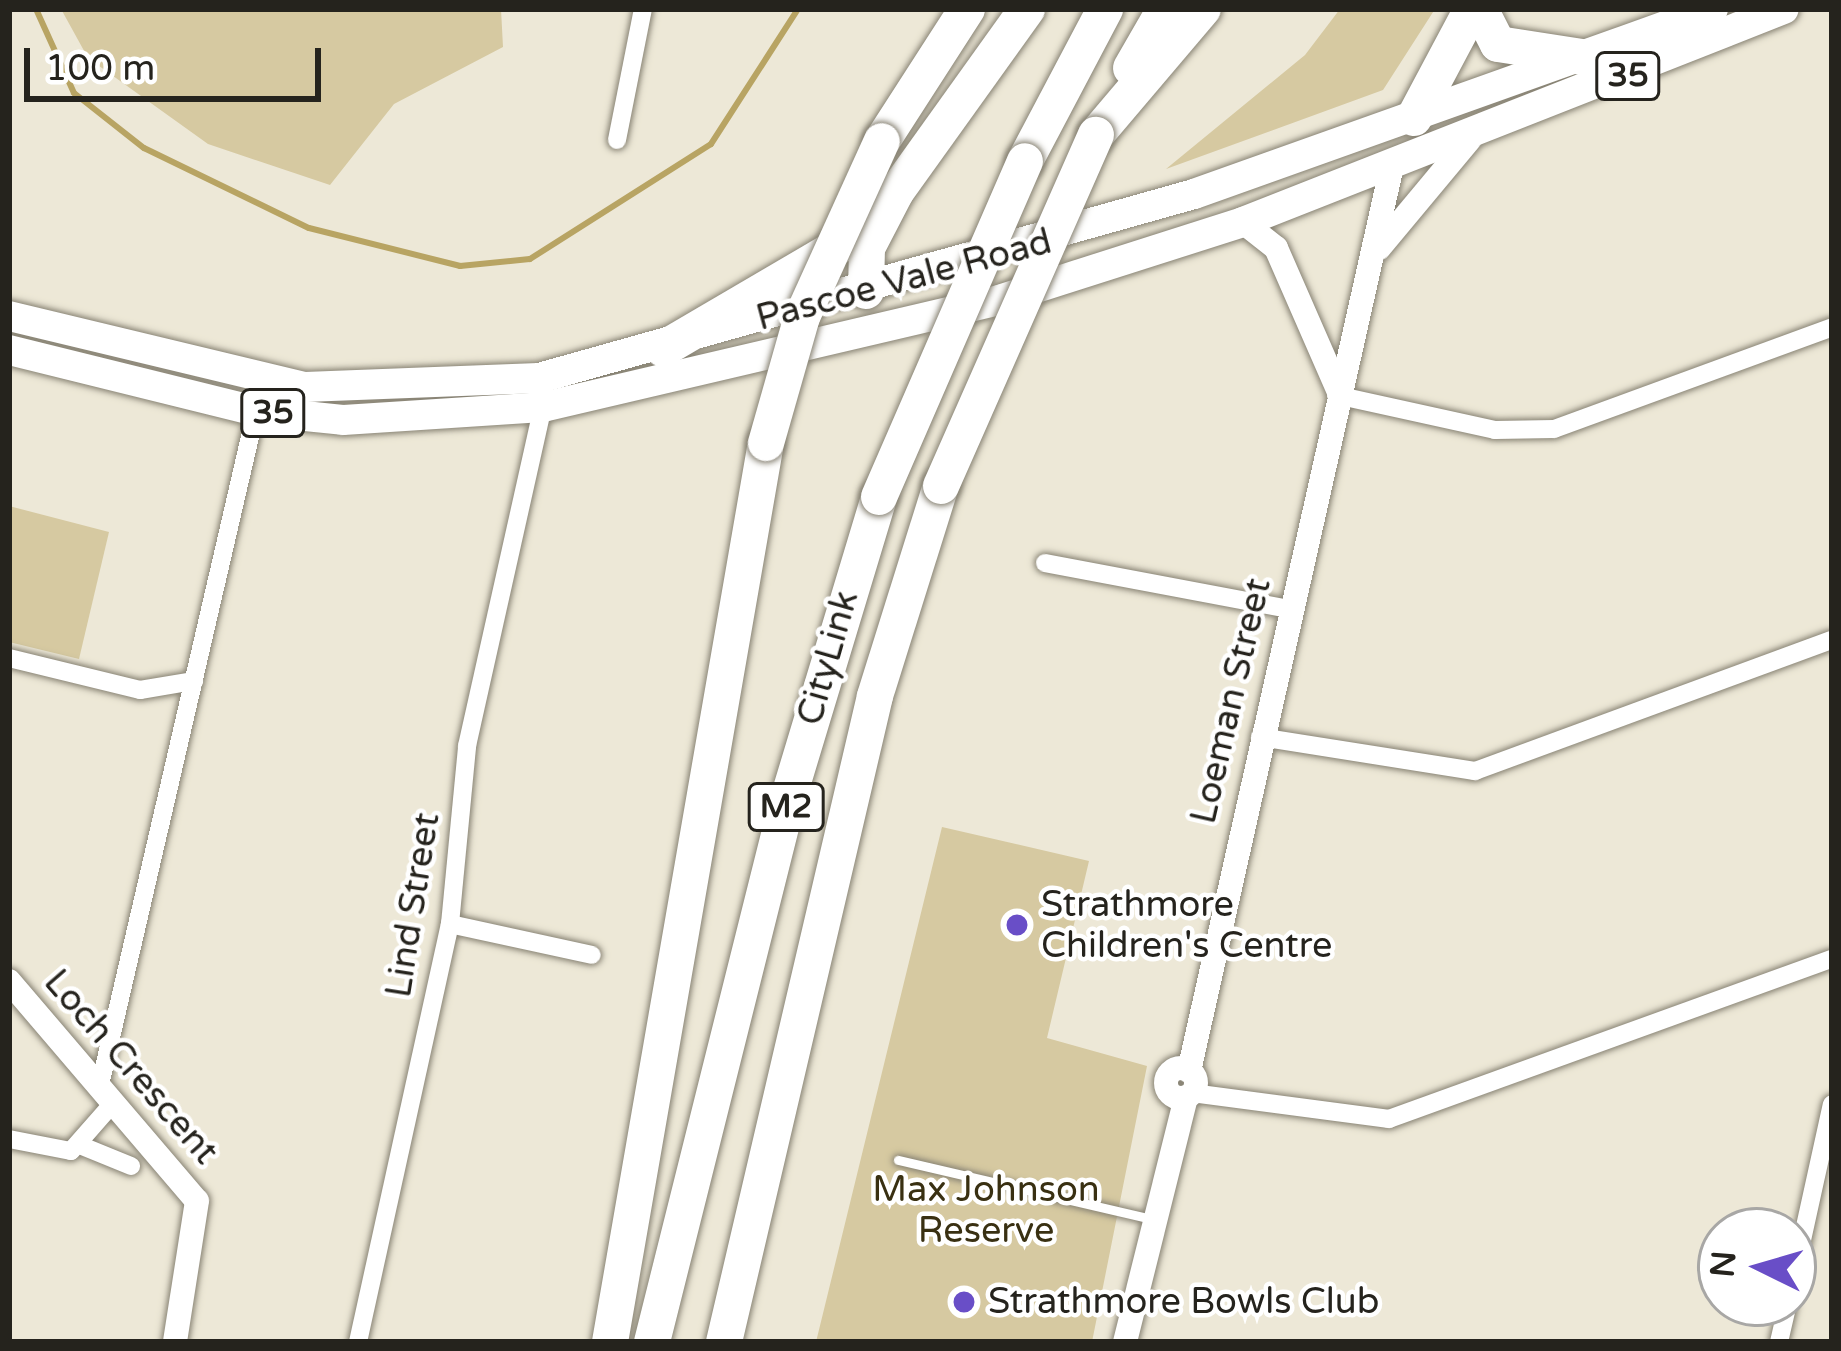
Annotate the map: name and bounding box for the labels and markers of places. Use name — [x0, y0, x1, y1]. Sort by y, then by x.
place label: Strathmore Children's Centre — [1041, 882, 1332, 967]
marker: Strathmore Children's Centre — [1004, 912, 1030, 938]
place label: Strathmore Bowls Club — [988, 1280, 1379, 1324]
marker: Strathmore Bowls Club — [951, 1289, 977, 1315]

